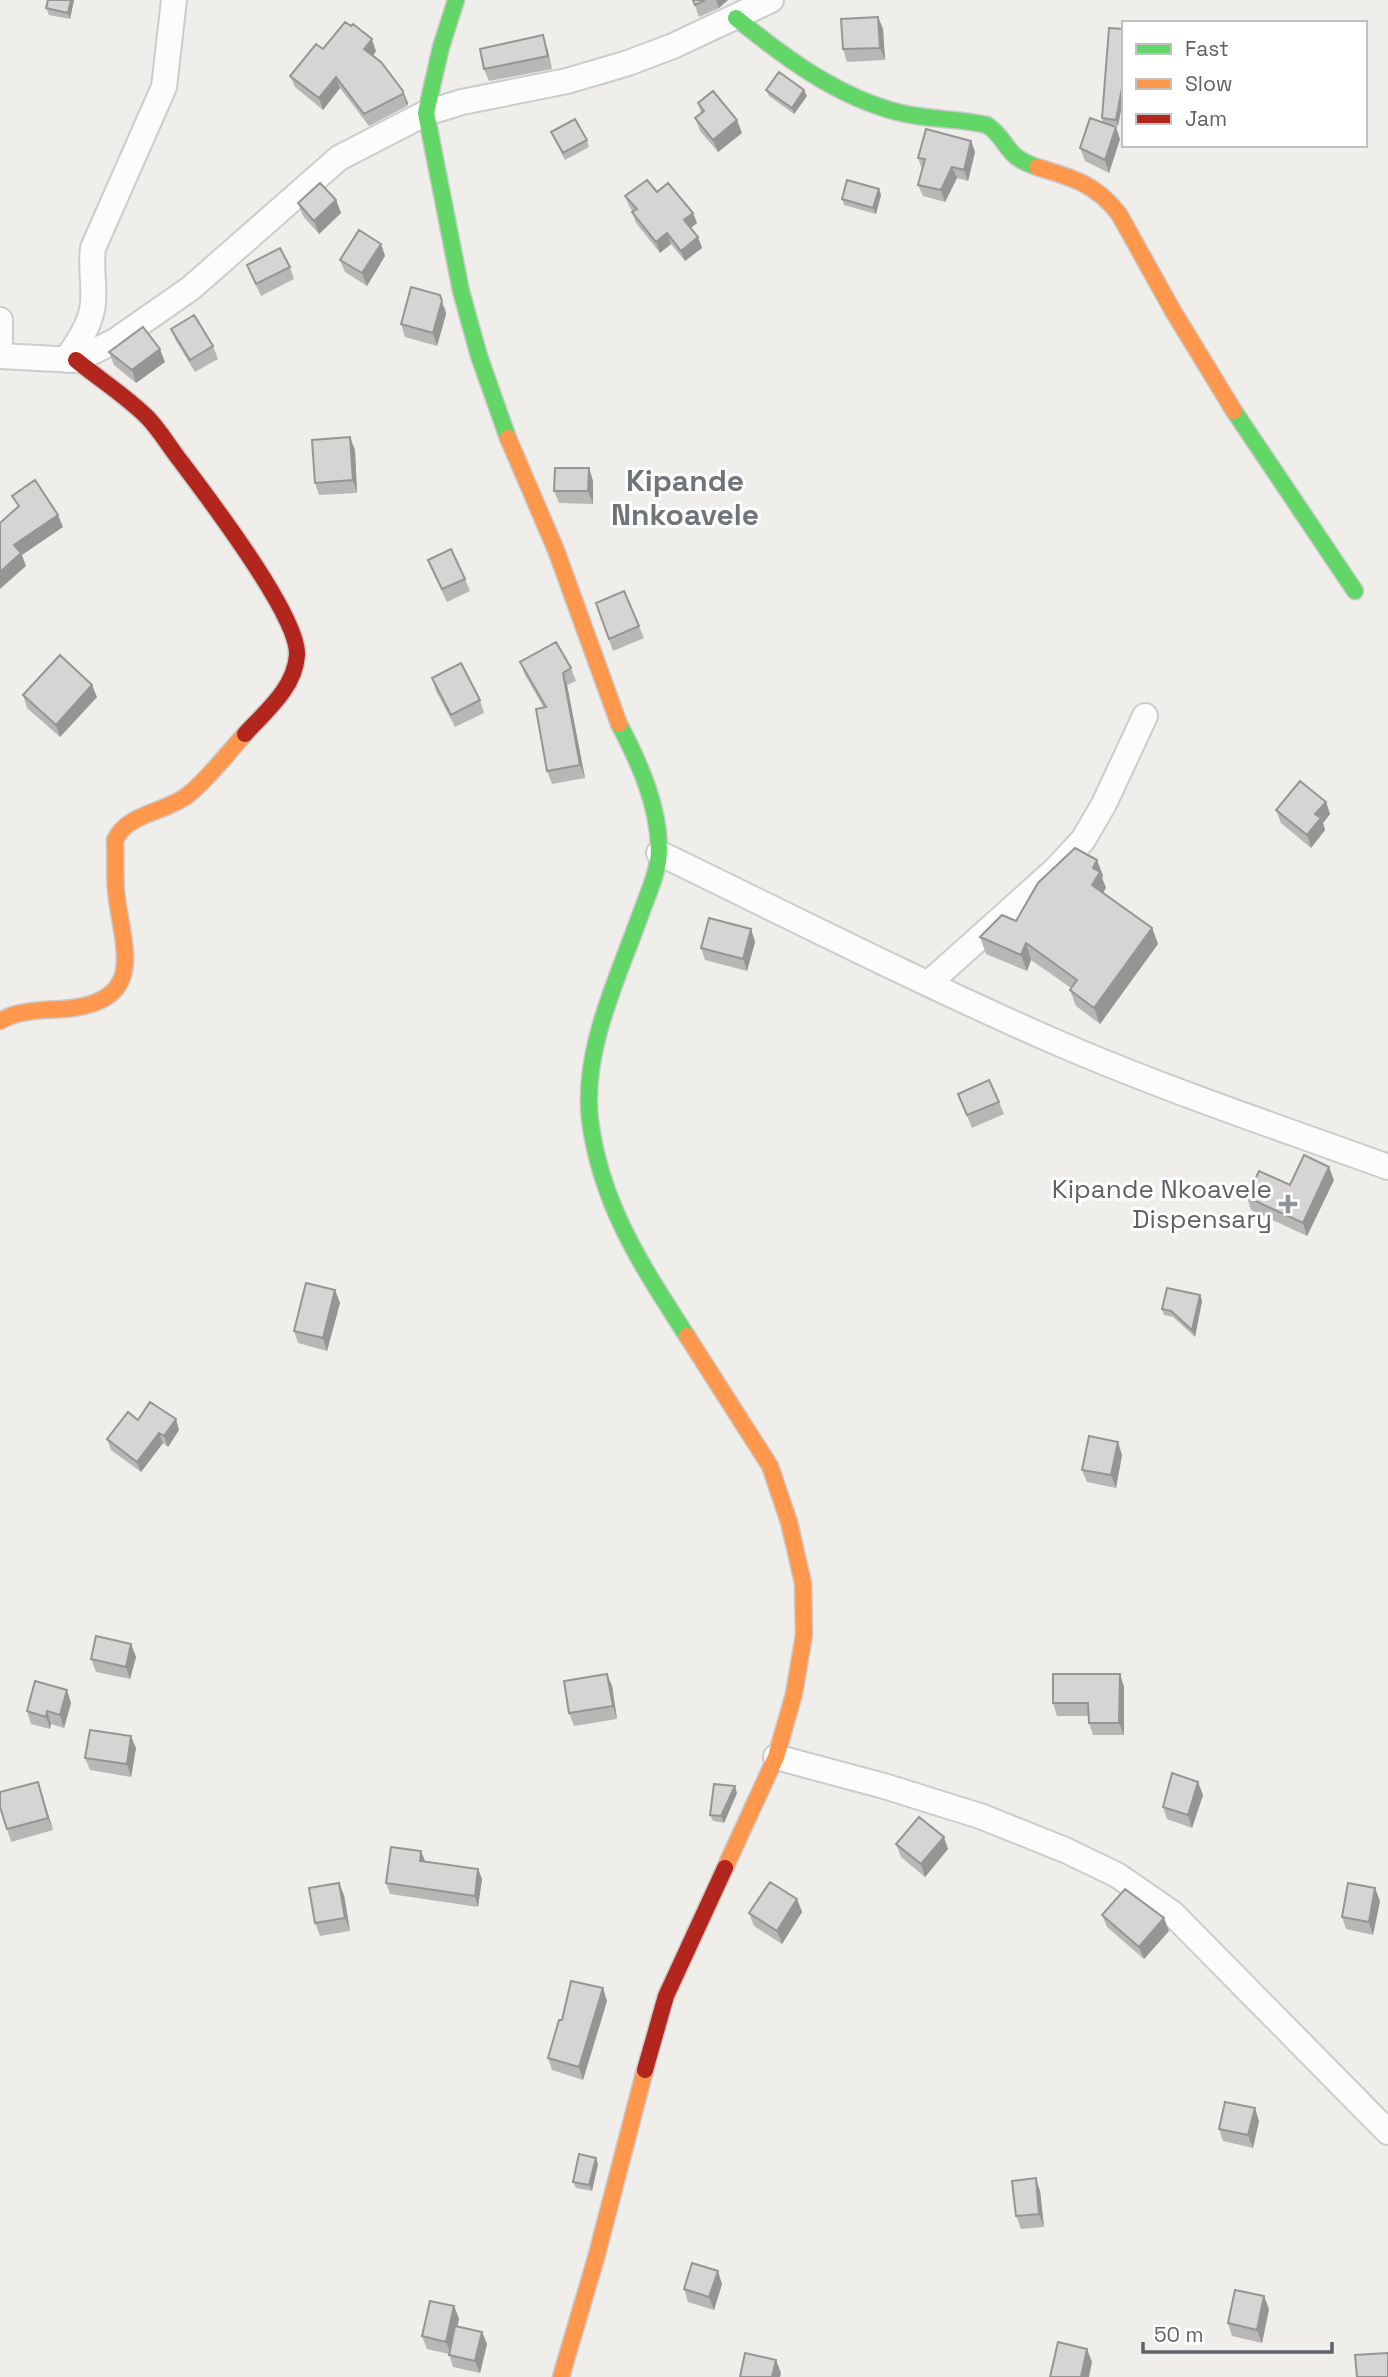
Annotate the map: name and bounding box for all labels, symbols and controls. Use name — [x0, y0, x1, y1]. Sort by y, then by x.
legend — [1122, 21, 1367, 147]
text: Fast — [1185, 35, 1229, 62]
text: Slow — [1185, 70, 1233, 97]
text: Jam — [1185, 105, 1227, 132]
district label: Kipande Nnkoavele — [611, 461, 759, 534]
place label: Kipande Nkoavele Dispensary — [1052, 1172, 1272, 1236]
marker: Kipande Nkoavele Dispensary — [1278, 1194, 1298, 1214]
scale bar — [1143, 2310, 1332, 2354]
text: 50 m — [1154, 2321, 1204, 2348]

